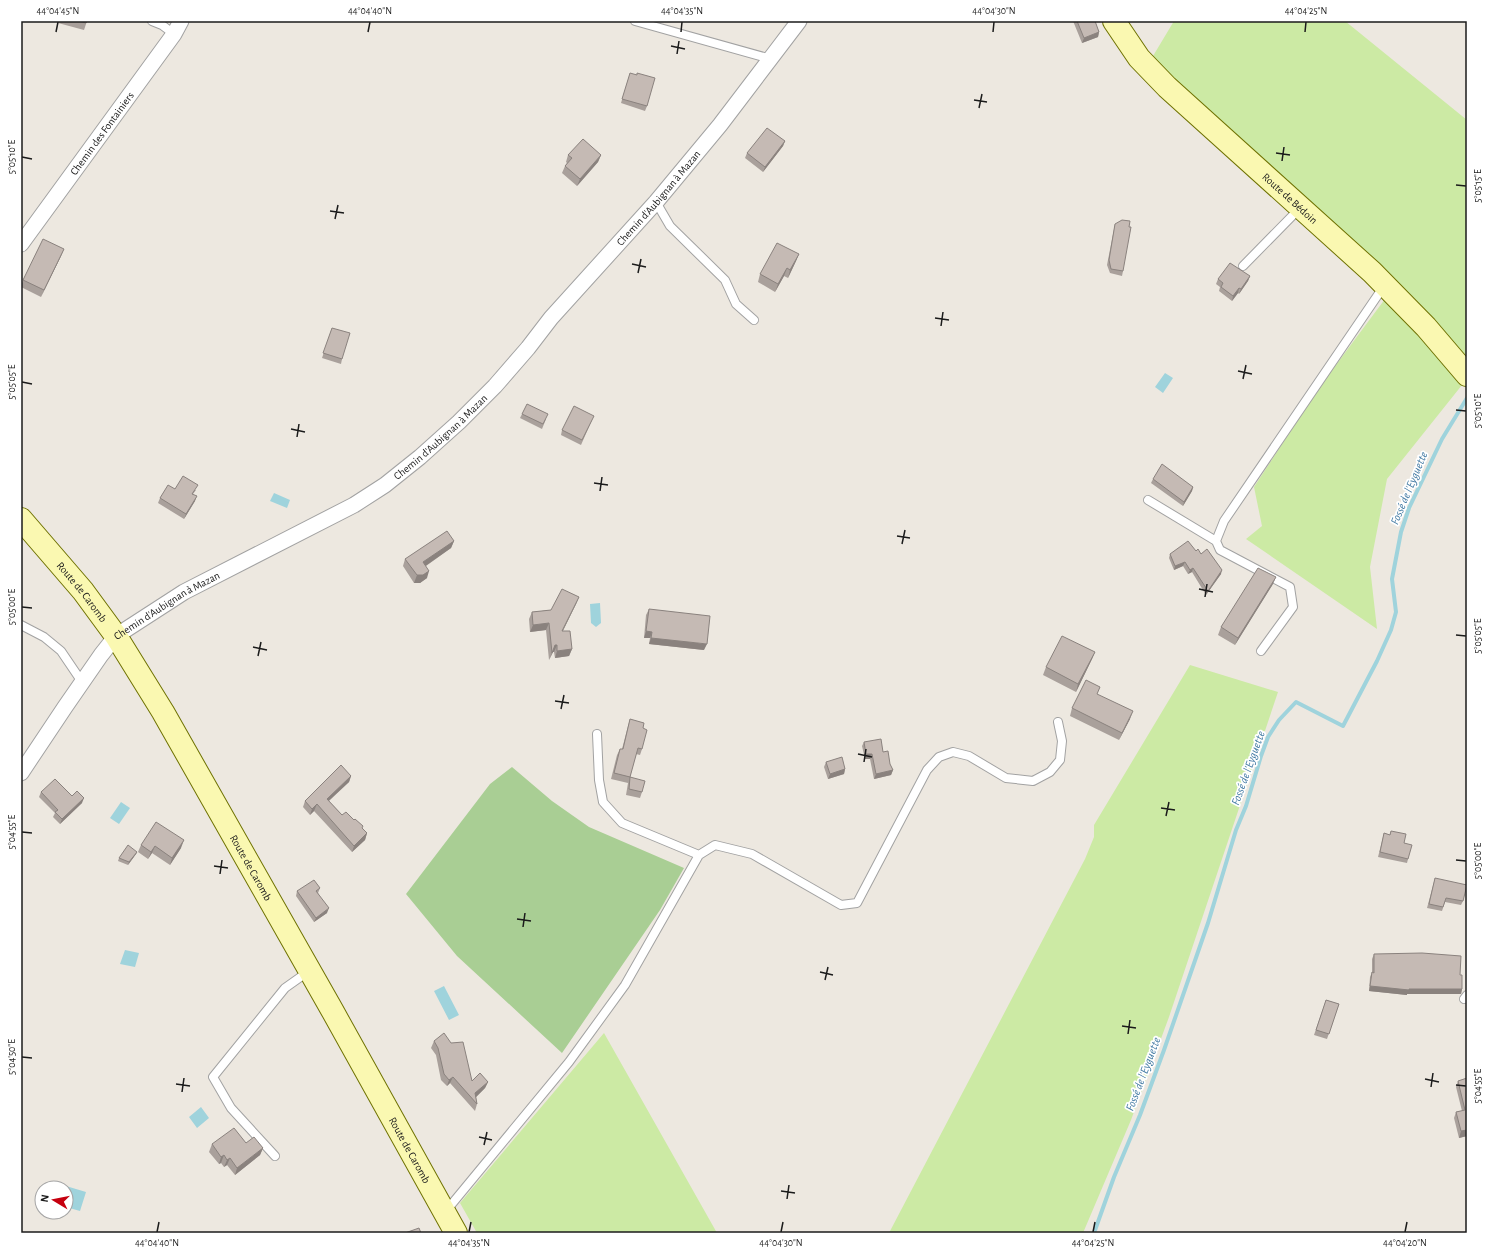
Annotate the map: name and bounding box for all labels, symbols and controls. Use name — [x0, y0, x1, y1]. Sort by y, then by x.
text: 44°04'45"N — [37, 6, 79, 16]
text: 44°04'40"N — [348, 6, 392, 16]
text: 44°04'35"N — [661, 6, 703, 16]
text: 44°04'30"N — [972, 6, 1016, 16]
text: 44°04'25"N — [1285, 6, 1327, 16]
street label: Chemin des Fontainiers — [68, 90, 136, 177]
text: 5°05'10"E — [7, 140, 17, 174]
street label: Chemin d'Aubignan à Mazan — [615, 148, 703, 248]
text: 5°05'15"E — [1473, 169, 1483, 203]
street label: Route de Bédoin — [1260, 171, 1320, 226]
text: 5°05'05"E — [7, 364, 17, 400]
street label: Chemin d'Aubignan à Mazan — [392, 392, 489, 482]
text: 5°05'10"E — [1473, 394, 1483, 428]
water label: Fossé de l'Eyguette — [1388, 449, 1430, 526]
street label: Route de Caromb — [54, 560, 109, 625]
street label: Chemin d'Aubignan à Mazan — [112, 570, 222, 642]
text: 5°05'00"E — [7, 589, 17, 625]
text: 5°05'05"E — [1473, 618, 1483, 654]
water label: Fossé de l'Eyguette — [1229, 729, 1267, 807]
text: 5°04'55"E — [7, 814, 17, 849]
street label: Route de Caromb — [228, 833, 274, 903]
text: 5°05'00"E — [1473, 843, 1483, 879]
water label: Fossé de l'Eyguette — [1123, 1035, 1163, 1112]
text: 5°04'50"E — [7, 1039, 17, 1075]
text: 5°04'55"E — [1473, 1068, 1483, 1103]
street label: Route de Caromb — [387, 1115, 432, 1185]
north arrow — [34, 1180, 74, 1220]
text: N — [39, 1194, 51, 1203]
text: 44°04'40"N — [135, 1238, 179, 1248]
text: 44°04'35"N — [448, 1238, 490, 1248]
text: 44°04'30"N — [759, 1238, 803, 1248]
text: 44°04'25"N — [1072, 1238, 1114, 1248]
text: 44°04'20"N — [1383, 1238, 1427, 1248]

